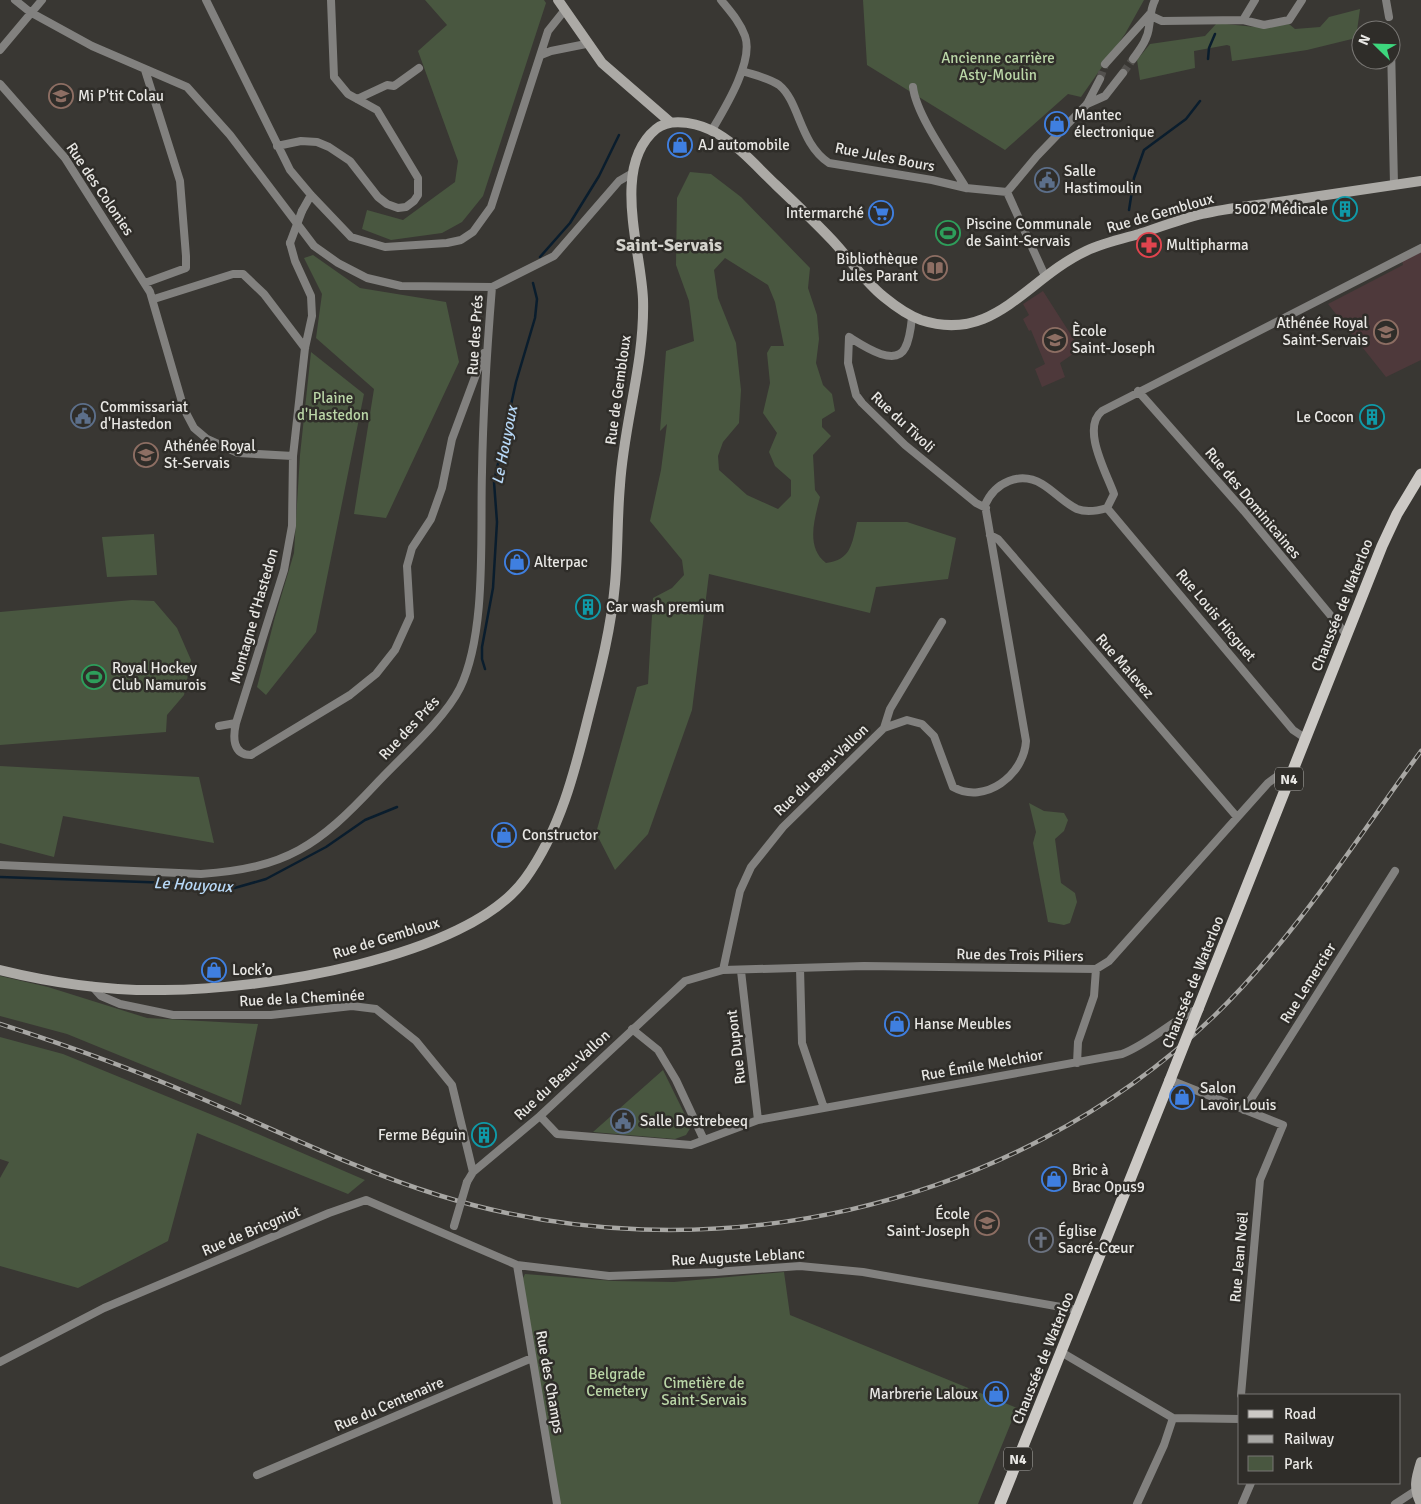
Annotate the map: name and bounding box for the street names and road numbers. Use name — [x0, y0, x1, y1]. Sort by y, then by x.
street label: Rue Jules Bours — [834, 138, 937, 176]
street label: Rue des Colonies — [62, 139, 138, 239]
street label: Rue de Gembloux — [1104, 189, 1216, 237]
street label: Rue des Prés — [463, 294, 487, 376]
street label: Rue de Gembloux — [601, 334, 635, 446]
street label: Rue du Tivoli — [867, 388, 939, 456]
street label: Rue des Dominicaines — [1201, 444, 1305, 563]
street label: Chaussée de Waterloo — [1307, 536, 1377, 674]
street label: Montagne d'Hastedon — [226, 546, 282, 686]
street label: Rue Louis Hicguet — [1172, 565, 1260, 665]
street label: Rue Malevez — [1092, 630, 1158, 702]
street label: Rue des Prés — [375, 692, 443, 764]
street label: Rue du Beau-Vallon — [770, 720, 872, 820]
road number: N4 — [1275, 768, 1303, 791]
street label: Rue de Gembloux — [330, 913, 442, 963]
street label: Chaussée de Waterloo — [1158, 913, 1228, 1051]
street label: Rue Lemercier — [1276, 939, 1340, 1027]
street label: Rue des Trois Piliers — [956, 945, 1084, 965]
street label: Rue de la Cheminée — [239, 986, 365, 1010]
street label: Rue Dupont — [723, 1009, 749, 1085]
street label: Rue du Beau-Vallon — [510, 1026, 614, 1124]
street label: Rue Émile Melchior — [919, 1044, 1045, 1085]
street label: Rue de Bricgniot — [199, 1202, 303, 1260]
street label: Rue Jean Noël — [1226, 1211, 1252, 1303]
street label: Rue Auguste Leblanc — [671, 1245, 805, 1269]
street label: Chaussée de Waterloo — [1008, 1289, 1078, 1427]
street label: Rue des Champs — [532, 1329, 568, 1435]
street label: Rue du Centenaire — [332, 1373, 446, 1435]
road number: N4 — [1004, 1448, 1032, 1470]

